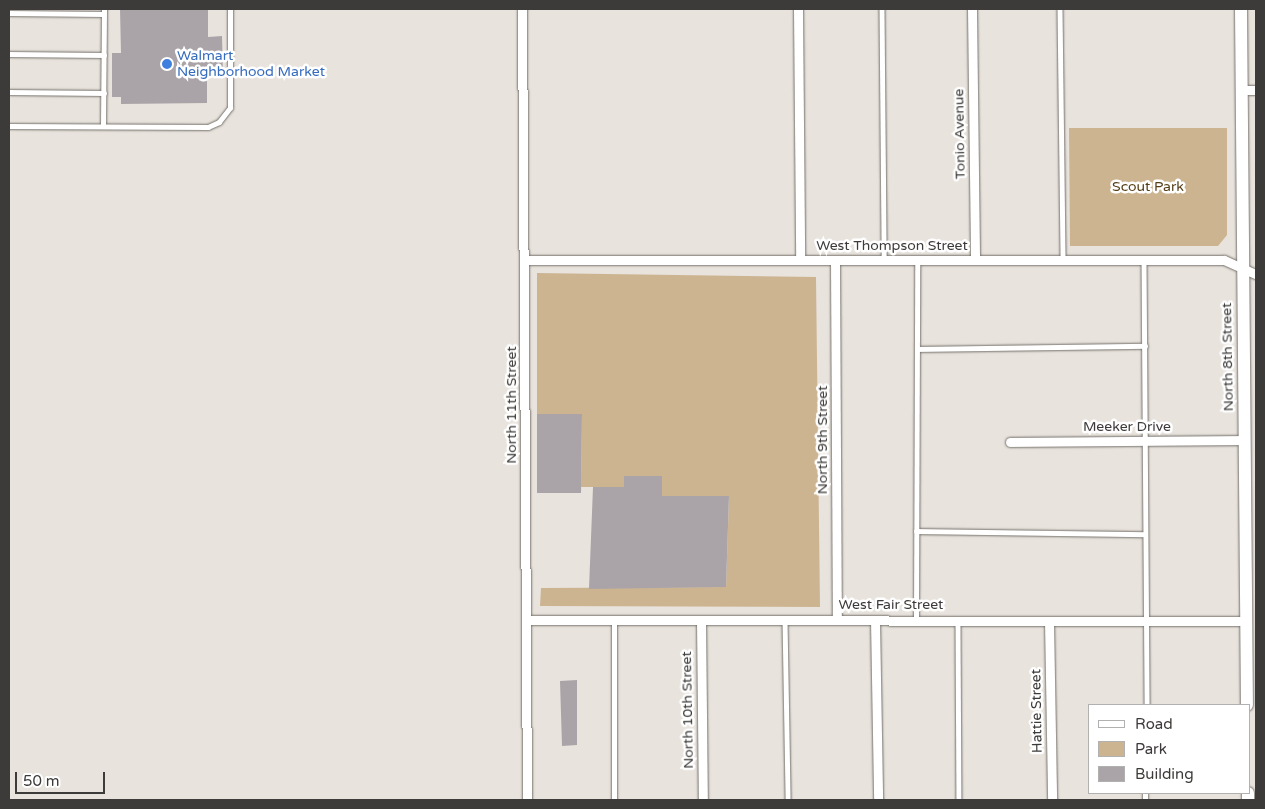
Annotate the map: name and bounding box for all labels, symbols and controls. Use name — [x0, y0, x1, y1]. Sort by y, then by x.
place label: Walmart Neighborhood Market — [177, 48, 325, 80]
marker: Walmart Neighborhood Market — [161, 58, 173, 70]
street label: Tonio Avenue — [951, 89, 969, 179]
park label: Scout Park — [1112, 179, 1184, 195]
street label: West Thompson Street — [816, 238, 968, 254]
street label: North 8th Street — [1219, 302, 1237, 412]
street label: North 11th Street — [504, 346, 520, 464]
street label: North 9th Street — [815, 386, 831, 494]
street label: Meeker Drive — [1083, 419, 1171, 435]
street label: West Fair Street — [839, 597, 943, 613]
street label: North 10th Street — [679, 651, 697, 769]
street label: Hattie Street — [1028, 669, 1046, 753]
legend — [1088, 704, 1250, 794]
text: Road — [1135, 715, 1173, 733]
text: Park — [1135, 740, 1167, 758]
scale bar — [18, 762, 108, 794]
text: Building — [1135, 765, 1194, 783]
text: 50 m — [23, 772, 60, 790]

